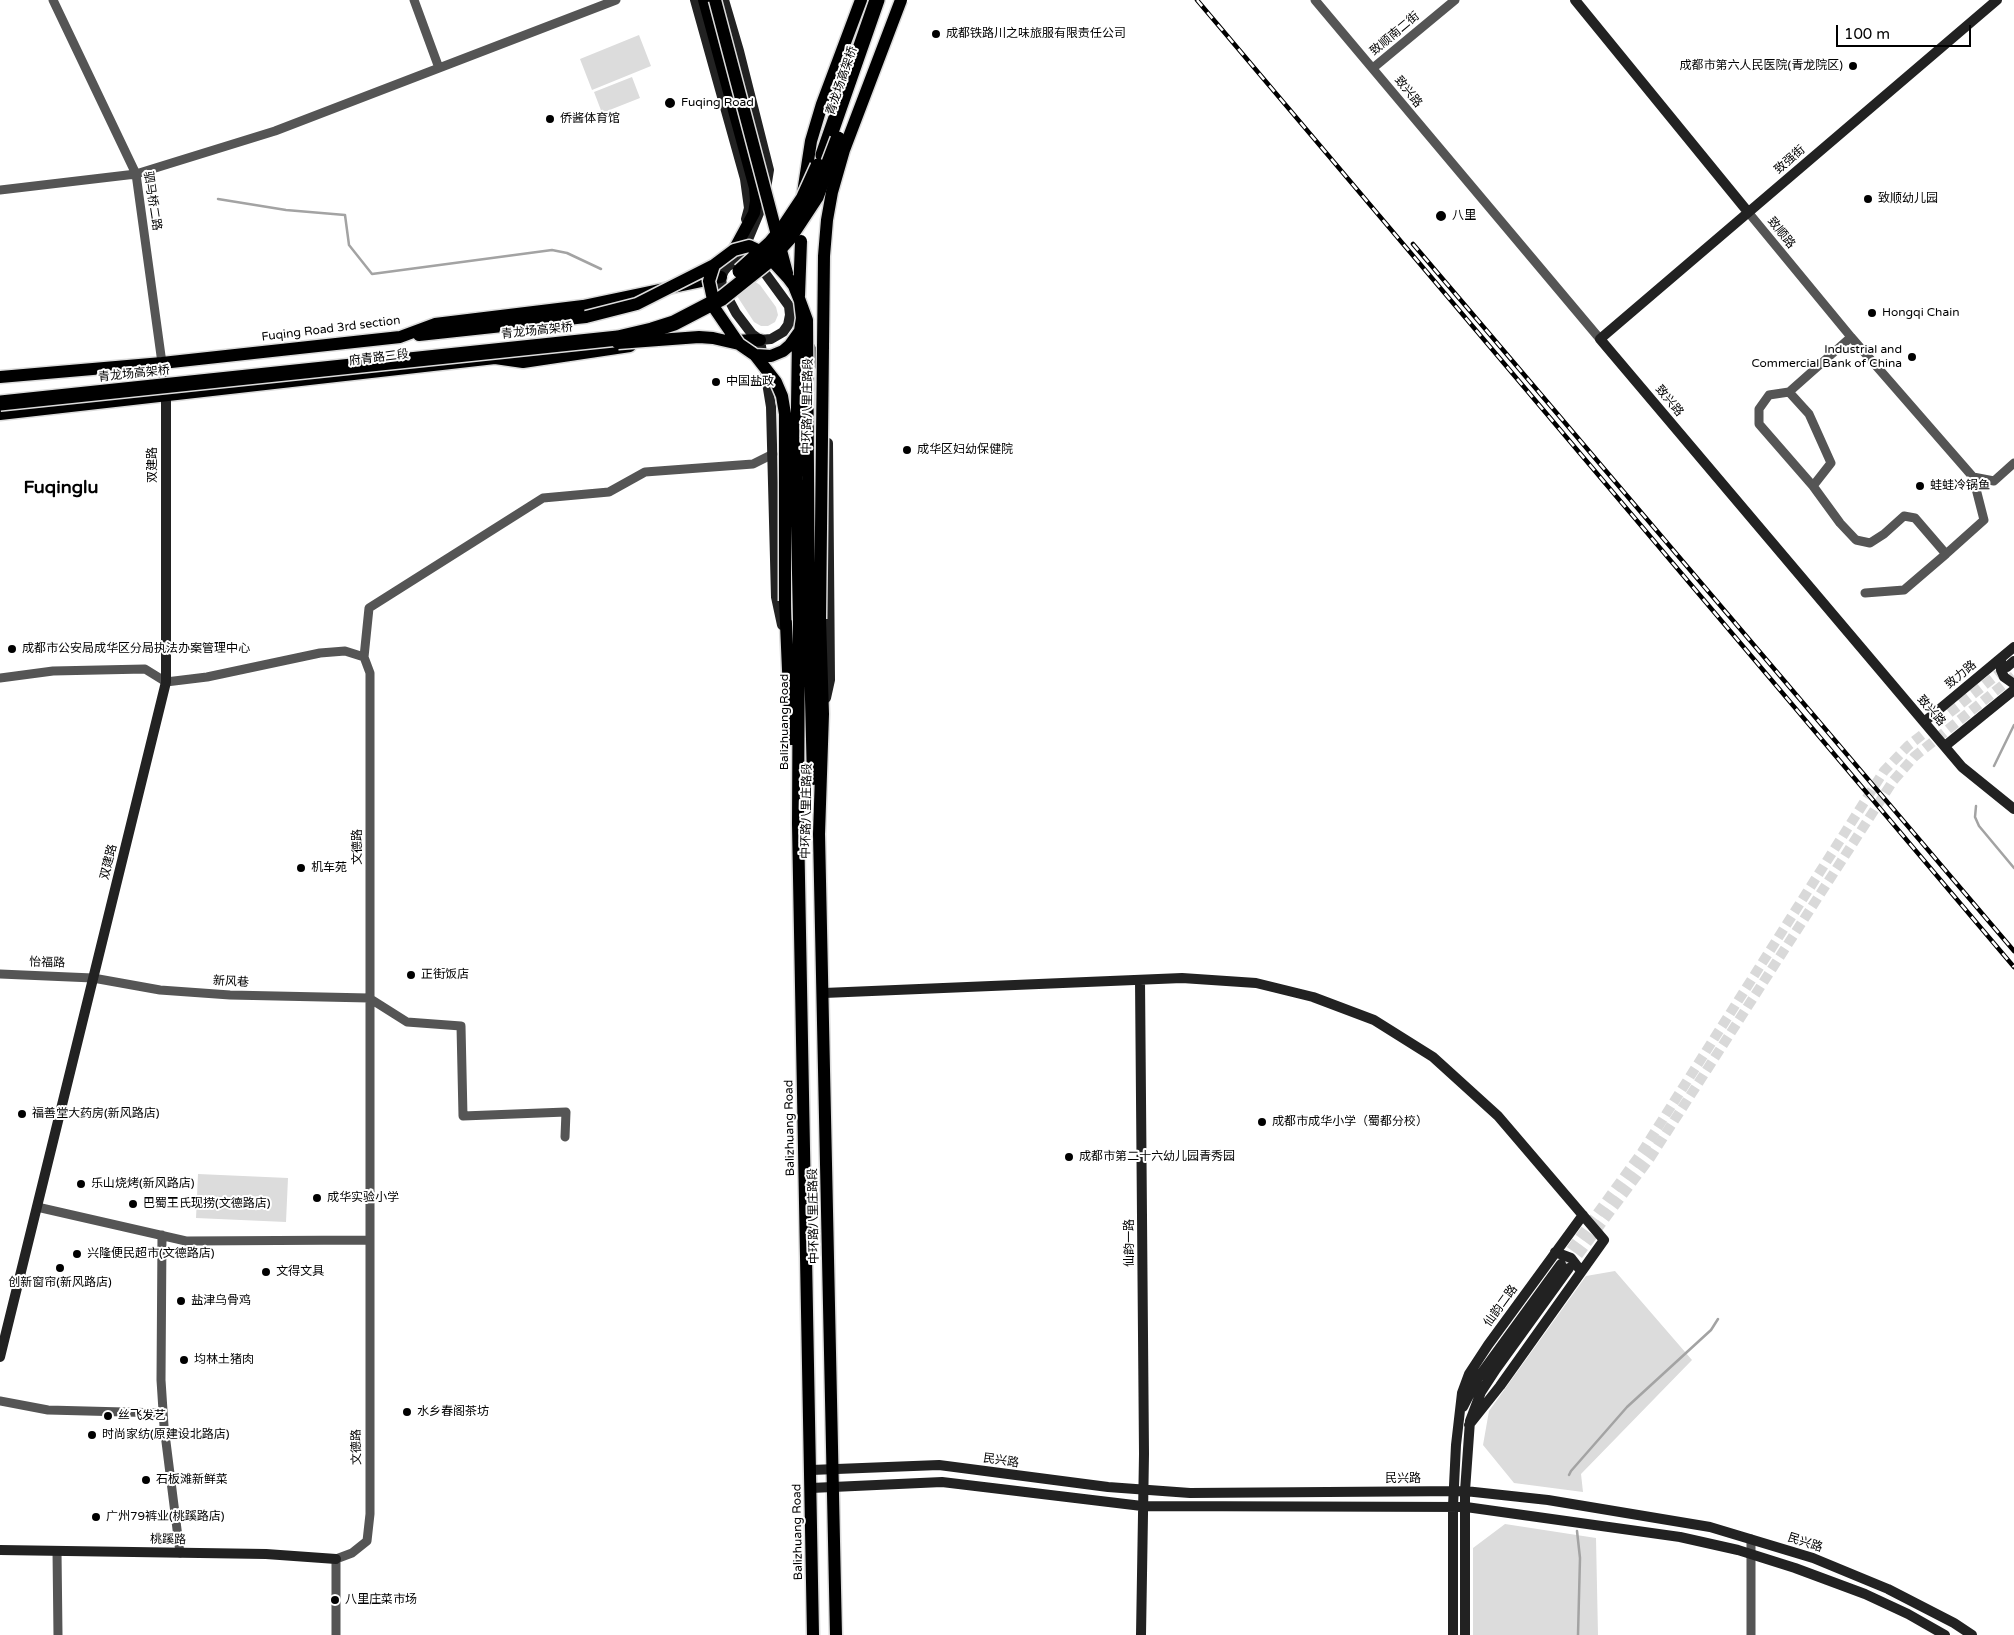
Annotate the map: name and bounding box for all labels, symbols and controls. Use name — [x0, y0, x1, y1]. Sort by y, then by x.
street label: 致顺南二街 — [1367, 9, 1423, 59]
scale bar — [1839, 15, 1974, 47]
text: 100 m — [1844, 25, 1890, 43]
place label: 成都铁路川之味旅服有限责任公司 — [946, 27, 1126, 41]
marker: 成都铁路川之味旅服有限责任公司 — [930, 28, 942, 40]
street label: 青龙场高架桥 — [823, 45, 861, 117]
place label: 成都市第六人民医院(青龙院区) — [1680, 59, 1843, 73]
marker: 成都市第六人民医院(青龙院区) — [1847, 60, 1859, 72]
street label: 致兴路 — [1391, 73, 1425, 111]
marker: Fuqing Road — [663, 96, 677, 110]
place label: Fuqing Road — [681, 96, 754, 110]
place label: 侨酱体育馆 — [560, 112, 620, 126]
marker: 侨酱体育馆 — [544, 113, 556, 125]
street label: 致强街 — [1772, 143, 1808, 177]
street label: 驷马桥二路 — [140, 170, 164, 232]
place label: 致顺幼儿园 — [1878, 192, 1938, 206]
marker: 致顺幼儿园 — [1862, 193, 1874, 205]
marker: 八里 — [1434, 209, 1448, 223]
place label: 八里 — [1452, 209, 1476, 223]
street label: 致顺路 — [1764, 214, 1798, 252]
place label: Hongqi Chain — [1882, 306, 1959, 320]
marker: Hongqi Chain — [1866, 307, 1878, 319]
street label: Fuqing Road 3rd section — [261, 313, 401, 345]
street label: 青龙场高架桥 — [500, 320, 574, 342]
place label: Industrial and Commercial Bank of China — [1751, 343, 1902, 371]
street label: 府青路三段 — [348, 347, 410, 369]
marker: Industrial and Commercial Bank of China — [1906, 351, 1918, 363]
street label: 中环路八里庄路段 — [800, 358, 816, 454]
street label: 青龙场高架桥 — [97, 363, 171, 385]
place label: 中国盐政 — [726, 375, 774, 389]
marker: 中国盐政 — [710, 376, 722, 388]
street label: 致兴路 — [1652, 383, 1686, 419]
place label: 成华区妇幼保健院 — [917, 443, 1013, 457]
marker: 成华区妇幼保健院 — [901, 444, 913, 456]
street label: 双建路 — [146, 447, 160, 483]
district label: Fuqinglu — [24, 477, 98, 499]
place label: 蛙蛙冷锅鱼 — [1930, 479, 1990, 493]
marker: 蛙蛙冷锅鱼 — [1914, 480, 1926, 492]
place label: 成都市公安局成华区分局执法办案管理中心 — [22, 642, 250, 656]
marker: 成都市公安局成华区分局执法办案管理中心 — [6, 643, 18, 655]
street label: 致力路 — [1943, 658, 1979, 692]
street label: Balizhuang Road — [778, 674, 792, 770]
street label: 致兴路 — [1914, 693, 1948, 729]
street label: 中环路八里庄路段 — [799, 763, 815, 859]
street label: 文德路 — [351, 829, 365, 865]
street label: 双建路 — [98, 843, 120, 881]
place label: 机车苑 — [311, 861, 347, 875]
marker: 机车苑 — [295, 862, 307, 874]
street label: 怡福路 — [29, 955, 65, 971]
place label: 正街饭店 — [421, 968, 469, 982]
marker: 正街饭店 — [405, 969, 417, 981]
street label: 新风巷 — [213, 974, 249, 990]
street label: Balizhuang Road — [782, 1080, 798, 1176]
place label: 福善堂大药房(新风路店) — [32, 1107, 159, 1121]
marker: 福善堂大药房(新风路店) — [16, 1108, 28, 1120]
place label: 成都市成华小学（蜀都分校） — [1272, 1115, 1428, 1129]
marker: 成都市成华小学（蜀都分校） — [1256, 1116, 1268, 1128]
place label: 成都市第二十六幼儿园青秀园 — [1079, 1150, 1235, 1164]
marker: 成都市第二十六幼儿园青秀园 — [1063, 1151, 1075, 1163]
street label: 中环路八里庄路段 — [806, 1168, 822, 1264]
place label: 乐山烧烤(新风路店) — [91, 1177, 194, 1191]
marker: 乐山烧烤(新风路店) — [75, 1178, 87, 1190]
place label: 成华实验小学 — [327, 1191, 399, 1205]
marker: 成华实验小学 — [311, 1192, 323, 1204]
place label: 巴蜀王氏现捞(文德路店) — [143, 1197, 270, 1211]
marker: 巴蜀王氏现捞(文德路店) — [127, 1198, 139, 1210]
street label: 仙韵一路 — [1123, 1219, 1137, 1267]
place label: 兴隆便民超市(文德路店) — [87, 1247, 214, 1261]
marker: 兴隆便民超市(文德路店) — [71, 1248, 83, 1260]
marker: 创新窗帘(新风路店) — [54, 1262, 66, 1274]
place label: 文得文具 — [276, 1265, 324, 1279]
marker: 文得文具 — [260, 1266, 272, 1278]
place label: 创新窗帘(新风路店) — [8, 1276, 112, 1290]
street label: 仙韵二路 — [1481, 1282, 1521, 1330]
place label: 盐津乌骨鸡 — [191, 1294, 251, 1308]
marker: 盐津乌骨鸡 — [175, 1295, 187, 1307]
place label: 均林土猪肉 — [194, 1353, 254, 1367]
marker: 均林土猪肉 — [178, 1354, 190, 1366]
place label: 水乡春阁茶坊 — [417, 1405, 489, 1419]
marker: 水乡春阁茶坊 — [401, 1406, 413, 1418]
place label: 丝飞发艺 — [118, 1409, 166, 1423]
marker: 丝飞发艺 — [102, 1410, 114, 1422]
place label: 时尚家纺(原建设北路店) — [102, 1428, 229, 1442]
marker: 时尚家纺(原建设北路店) — [86, 1429, 98, 1441]
street label: 文德路 — [349, 1429, 365, 1465]
street label: 民兴路 — [982, 1451, 1020, 1471]
street label: 民兴路 — [1385, 1472, 1421, 1486]
place label: 石板滩新鲜菜 — [156, 1473, 228, 1487]
marker: 石板滩新鲜菜 — [140, 1474, 152, 1486]
street label: Balizhuang Road — [790, 1484, 806, 1580]
place label: 广州79裤业(桃蹊路店) — [106, 1510, 225, 1524]
marker: 广州79裤业(桃蹊路店) — [90, 1511, 102, 1523]
street label: 民兴路 — [1786, 1531, 1824, 1555]
street label: 桃蹊路 — [150, 1532, 186, 1548]
place label: 八里庄菜市场 — [345, 1593, 417, 1607]
marker: 八里庄菜市场 — [329, 1594, 341, 1606]

